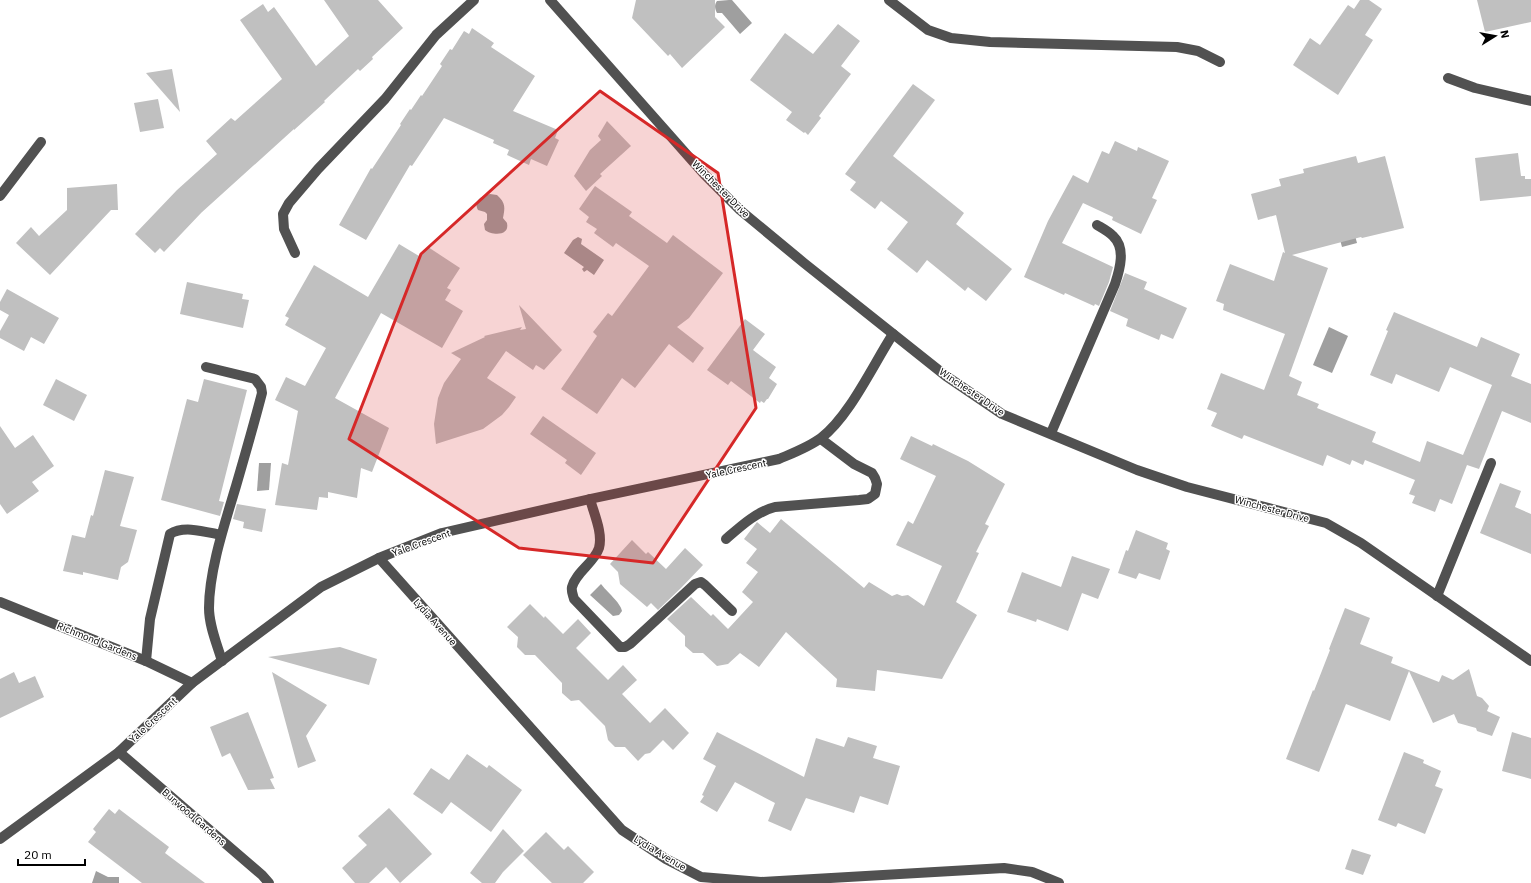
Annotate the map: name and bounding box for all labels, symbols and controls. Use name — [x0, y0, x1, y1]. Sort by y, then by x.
north arrow — [1475, 16, 1515, 56]
text: N — [1497, 29, 1512, 39]
street label: Winchester Drive — [689, 157, 753, 221]
street label: Winchester Drive — [937, 365, 1008, 419]
street label: Yale Crescent — [705, 456, 768, 482]
street label: Winchester Drive — [1233, 493, 1311, 525]
street label: Yale Crescent — [390, 526, 452, 560]
street label: Lydia Avenue — [410, 596, 460, 649]
street label: Richmond Gardens — [55, 619, 139, 663]
street label: Yale Crescent — [126, 694, 180, 746]
street label: Burwood Gardens — [159, 786, 229, 848]
street label: Lydia Avenue — [631, 832, 689, 874]
scale bar — [18, 841, 85, 867]
text: 20 m — [24, 847, 52, 862]

